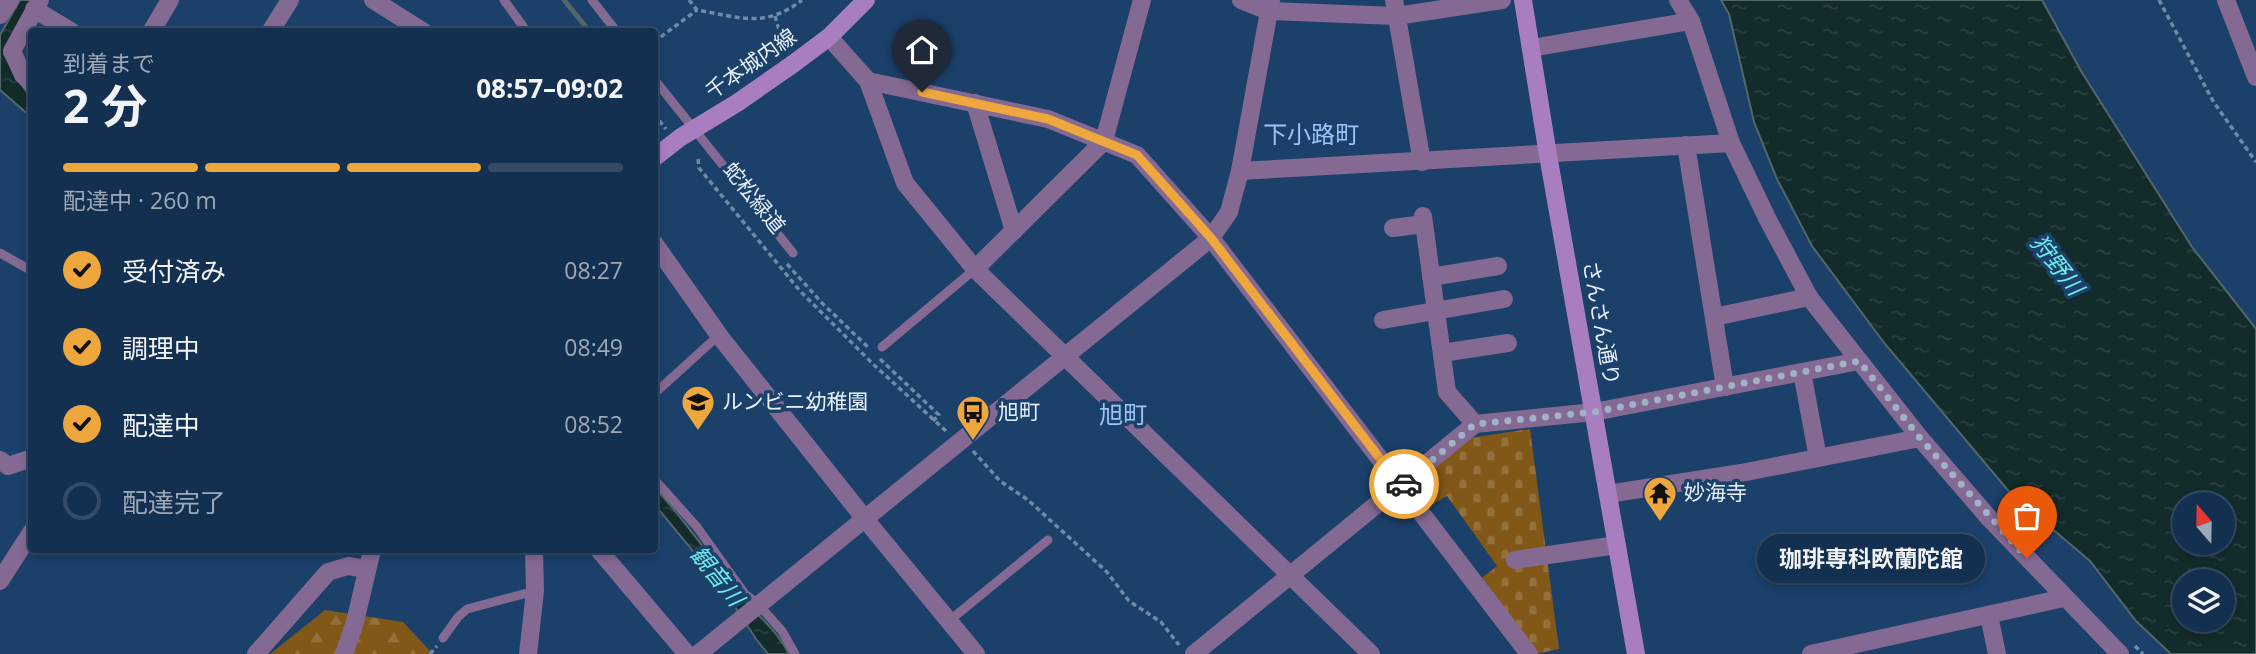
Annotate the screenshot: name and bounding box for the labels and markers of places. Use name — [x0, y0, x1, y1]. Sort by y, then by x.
pin — [892, 20, 952, 92]
school or university icon: ルンビニ幼稚園 — [679, 383, 717, 432]
place label: ルンビニ幼稚園 — [722, 387, 869, 415]
bus stop icon: 旭町 — [954, 393, 992, 442]
place label: 旭町 — [998, 397, 1040, 425]
temple icon: 妙海寺 — [1641, 474, 1679, 523]
place label: 妙海寺 — [1684, 478, 1747, 506]
pin — [1997, 486, 2057, 558]
callout: 珈琲専科欧蘭陀館 — [1758, 534, 1985, 582]

